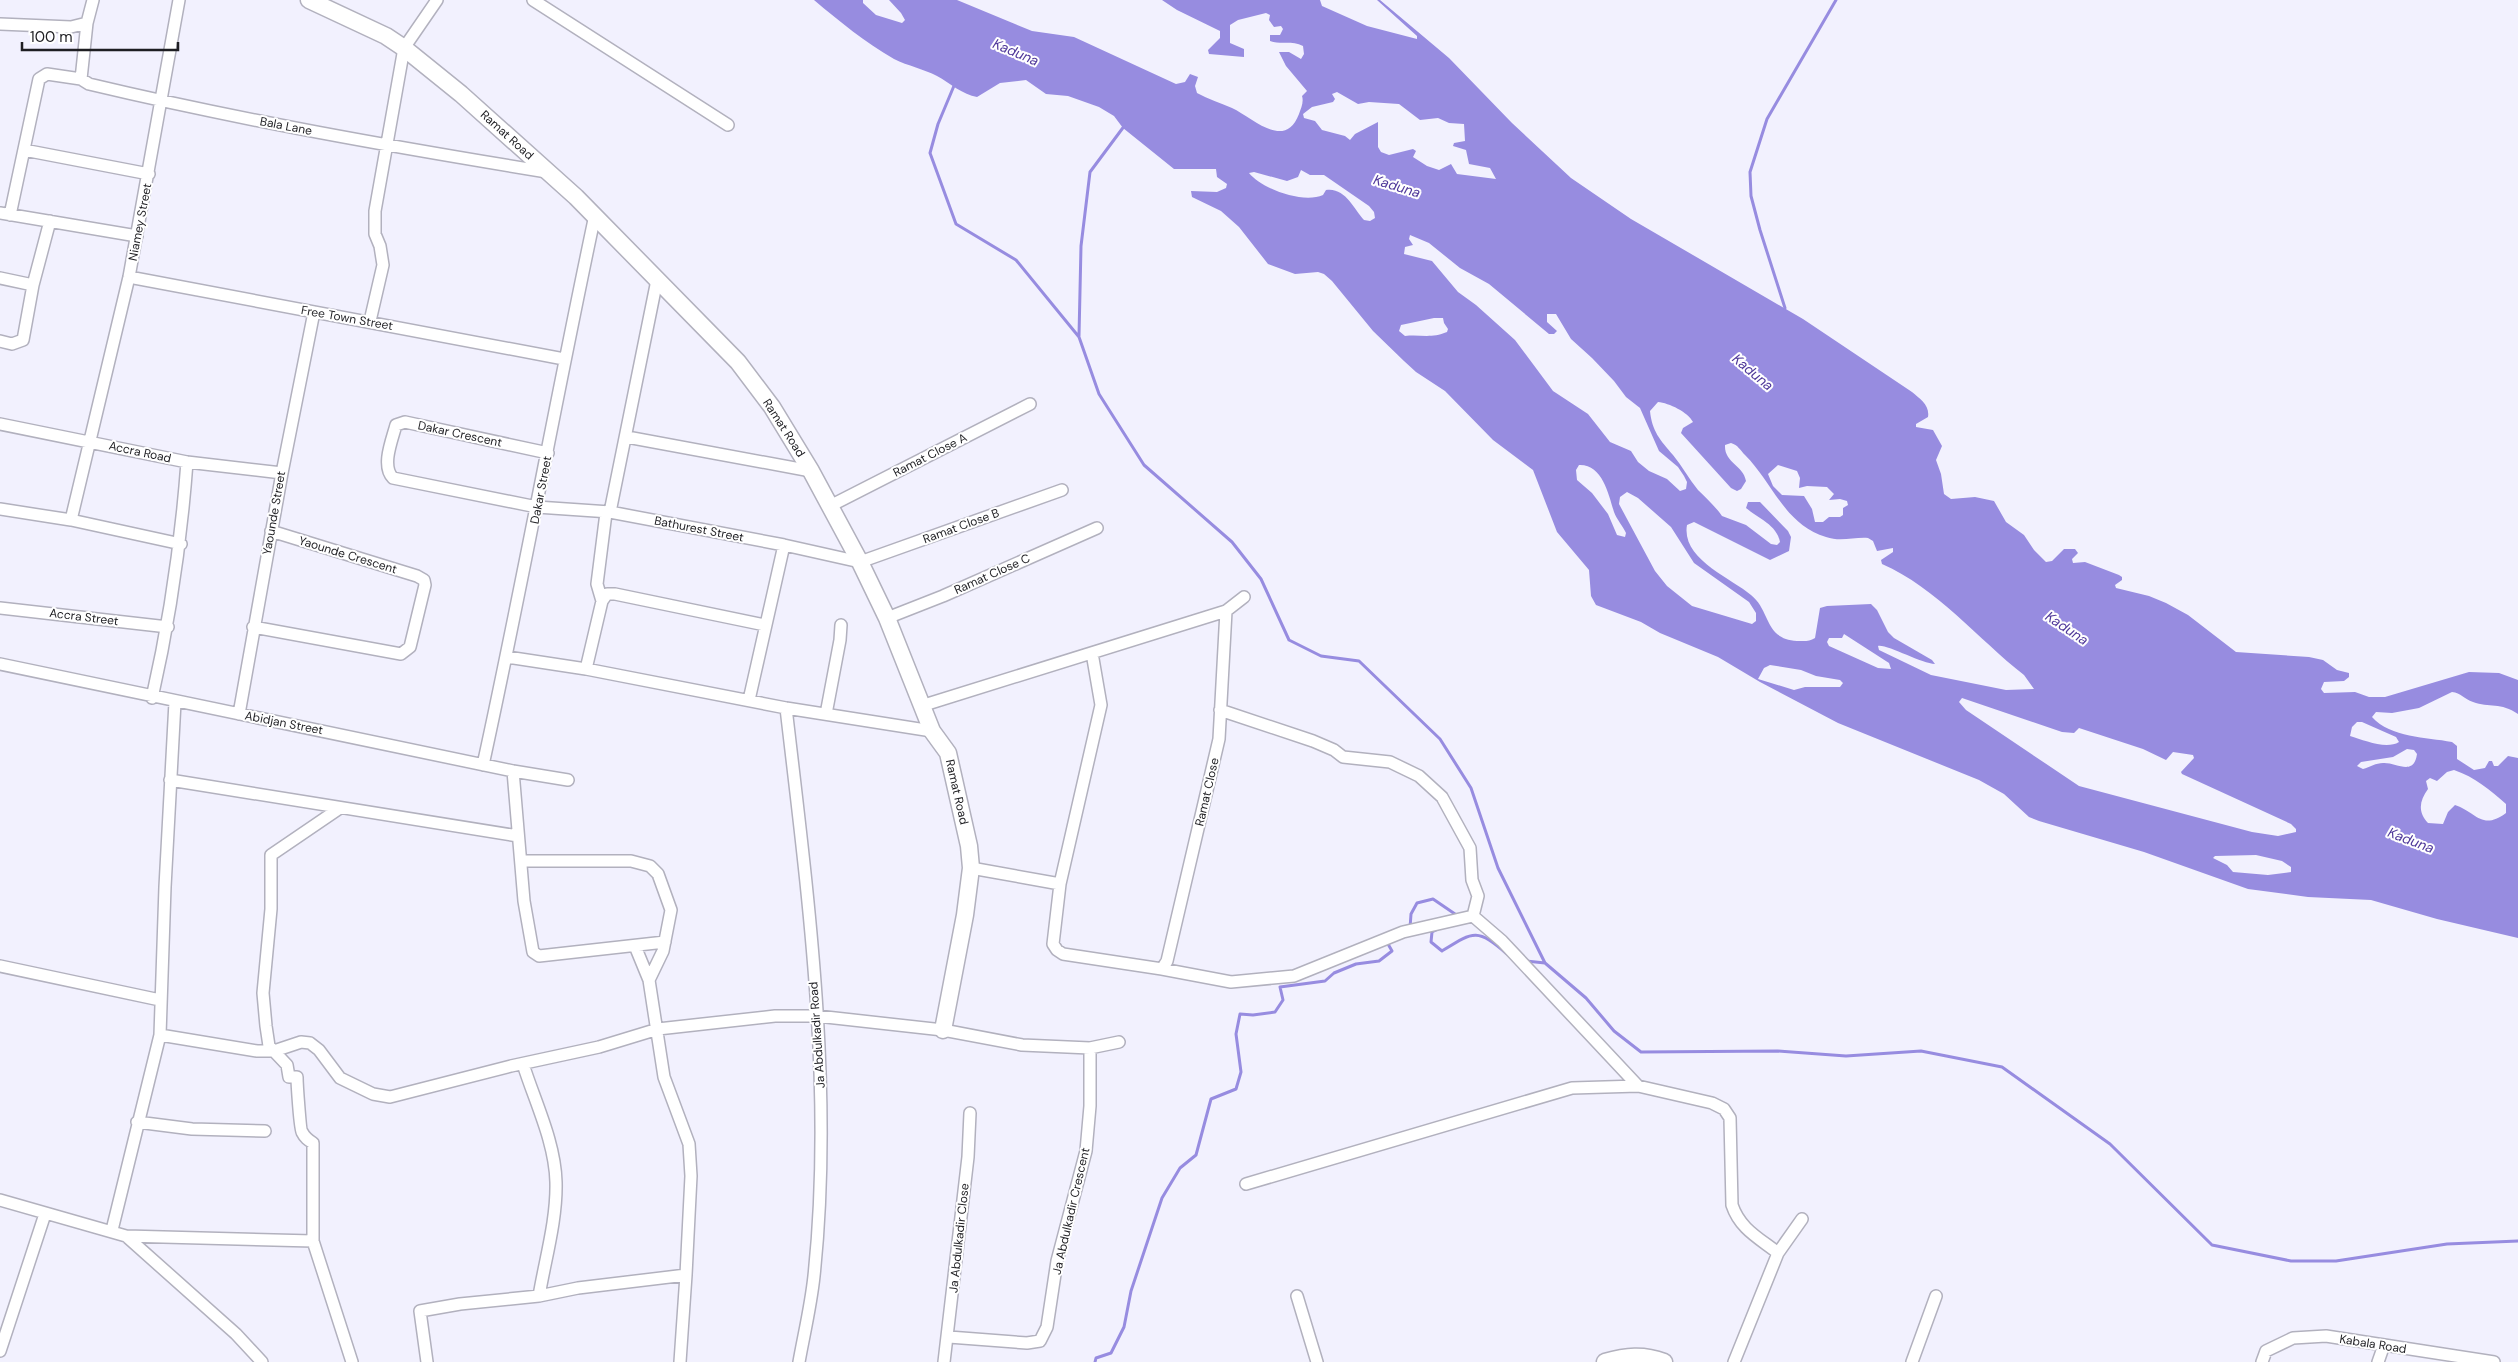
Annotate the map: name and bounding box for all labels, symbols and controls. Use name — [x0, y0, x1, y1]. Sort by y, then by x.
scale bar — [22, 20, 179, 52]
text: 100 m — [30, 27, 73, 47]
water label: Kaduna — [990, 34, 1042, 70]
street label: Ramat Road — [477, 107, 537, 163]
street label: Bala Lane — [259, 113, 314, 139]
water label: Kaduna — [1371, 170, 1423, 202]
street label: Niamey Street — [125, 181, 155, 262]
street label: Free Town Street — [300, 302, 395, 334]
water label: Kaduna — [1729, 350, 1777, 395]
street label: Ramat Road — [759, 396, 809, 460]
street label: Dakar Crescent — [416, 417, 504, 451]
street label: Ramat Close A — [890, 430, 970, 480]
street label: Accra Road — [107, 438, 173, 466]
street label: Dakar Street — [527, 454, 555, 525]
street label: Yaounde Street — [259, 469, 289, 556]
street label: Ramat Close B — [921, 505, 1001, 547]
street label: Bathurest Street — [653, 512, 745, 546]
street label: Yaounde Crescent — [297, 532, 399, 578]
street label: Ramat Close C — [952, 550, 1033, 598]
street label: Accra Street — [49, 605, 120, 629]
water label: Kaduna — [2042, 607, 2092, 649]
street label: Abidjan Street — [243, 708, 325, 738]
street label: Ramat Close — [1191, 756, 1223, 828]
street label: Ramat Road — [942, 758, 972, 826]
water label: Kaduna — [2385, 823, 2437, 857]
street label: Ja Abdulkadir Road — [805, 981, 829, 1089]
street label: Ja Abdulkadir Crescent — [1049, 1146, 1093, 1276]
street label: Ja Abdulkadir Close — [945, 1182, 973, 1294]
street label: Kabala Road — [2338, 1331, 2408, 1357]

